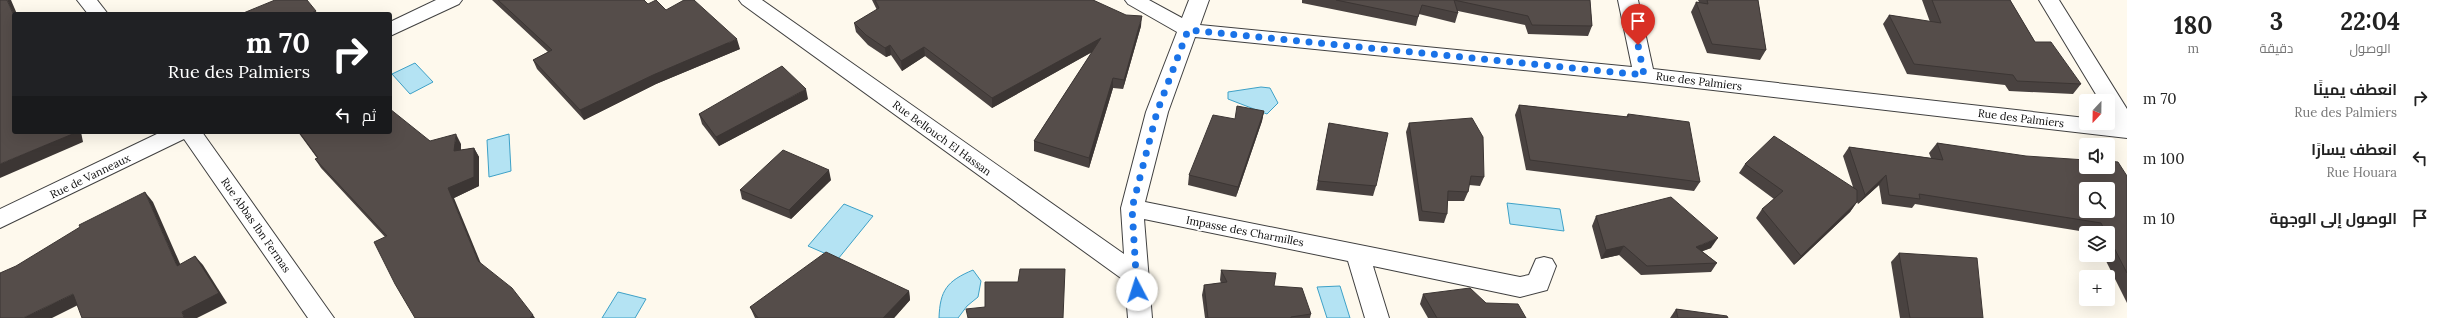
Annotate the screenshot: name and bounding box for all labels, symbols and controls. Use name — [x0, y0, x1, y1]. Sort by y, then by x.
pin — [1621, 4, 1655, 45]
text: 3 — [2270, 6, 2283, 37]
text: 22:04 — [2340, 6, 2400, 37]
icon: arrive — [1627, 10, 1649, 32]
text: 180 — [2174, 10, 2213, 41]
text: 70 m — [246, 25, 310, 61]
icon: right — [324, 28, 376, 80]
text: m — [2187, 40, 2199, 57]
text: دقيقة — [2259, 40, 2293, 57]
text: الوصول — [2349, 40, 2391, 57]
text: Rue des Palmiers — [168, 60, 310, 83]
street label: Rue des Palmiers — [1655, 69, 1743, 93]
text: انعطف يمينًا — [2313, 80, 2397, 99]
icon: right — [2409, 87, 2431, 109]
text: 70 m — [2143, 89, 2177, 108]
north arrow — [2079, 94, 2115, 130]
map controls — [2079, 94, 2115, 306]
street label: Rue Bellouch El Hassan — [890, 97, 994, 179]
icon: left — [332, 104, 354, 126]
text: Rue des Palmiers — [2294, 104, 2397, 121]
text: ثم — [362, 106, 376, 125]
street label: Rue des Palmiers — [1977, 106, 2065, 130]
button: sound — [2079, 138, 2115, 174]
text: انعطف يسارًا — [2311, 140, 2397, 159]
icon: left — [2409, 147, 2431, 169]
text: 100 m — [2143, 149, 2184, 168]
street label: Rue de Vanneaux — [48, 150, 133, 202]
text: Rue Houara — [2326, 164, 2397, 181]
street label: Rue Abbas Ibn Fermas — [218, 175, 294, 275]
button: search — [2079, 182, 2115, 218]
icon: arrive — [2409, 207, 2431, 229]
text: 10 m — [2143, 209, 2175, 228]
text: الوصول إلى الوجهة — [2270, 209, 2397, 228]
street label: Impasse des Charmilles — [1185, 213, 1305, 249]
button: layers — [2079, 226, 2115, 262]
position arrow — [1116, 269, 1158, 311]
button: + — [2079, 270, 2115, 306]

